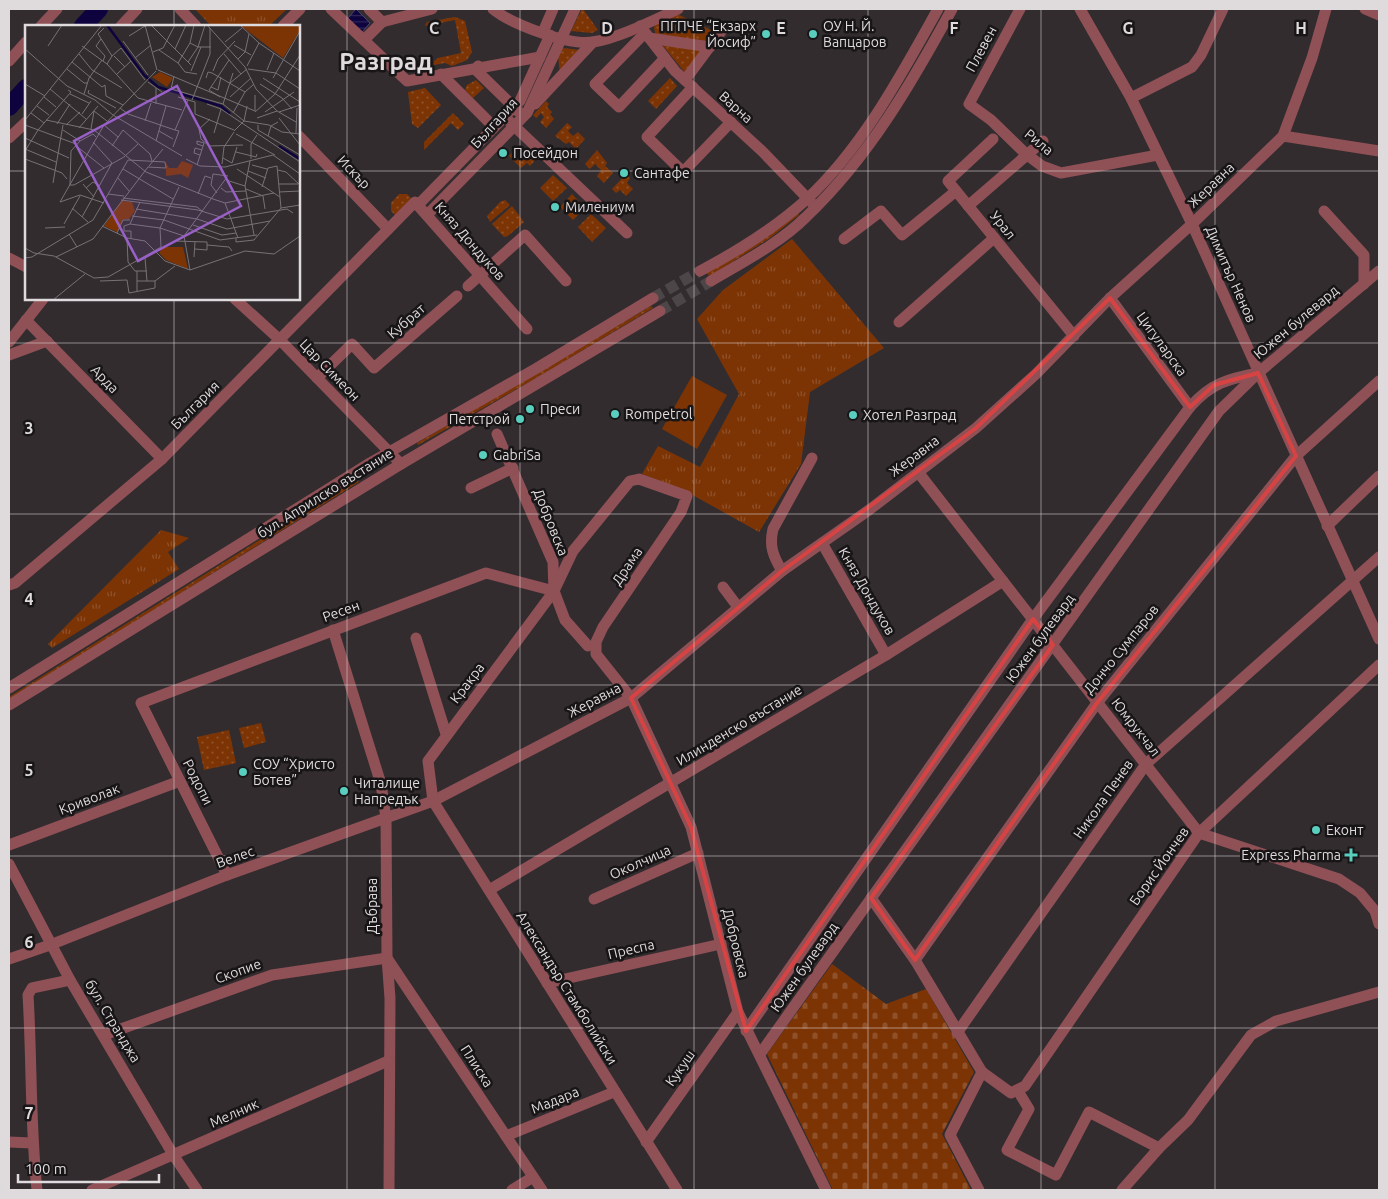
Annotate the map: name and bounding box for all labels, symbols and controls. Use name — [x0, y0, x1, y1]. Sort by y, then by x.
place label: ОУ Н. Й. Вапцаров — [823, 17, 887, 50]
place label: ПГПЧЕ “Екзарх Йосиф” — [660, 18, 756, 50]
text: C — [429, 19, 439, 37]
text: D — [601, 19, 613, 37]
text: E — [776, 19, 786, 37]
text: F — [950, 19, 959, 37]
text: G — [1122, 19, 1134, 37]
text: H — [1295, 19, 1307, 37]
street label: Плевен — [962, 24, 1000, 74]
inset map — [25, 25, 300, 300]
marker: ПГПЧЕ “Екзарх Йосиф” — [760, 28, 772, 40]
marker: ОУ Н. Й. Вапцаров — [807, 28, 819, 40]
district label: Разград — [339, 48, 433, 75]
street label: Варна — [716, 88, 756, 126]
street label: България — [467, 95, 521, 151]
street label: Рила — [1022, 126, 1056, 158]
place label: Посейдон — [513, 145, 578, 161]
marker: Посейдон — [497, 147, 509, 159]
street label: Искър — [334, 152, 374, 192]
street label: Жеравна — [1185, 159, 1237, 211]
place label: Сантафе — [634, 165, 690, 181]
marker: Сантафе — [618, 167, 630, 179]
street label: Княз Дондуков — [432, 199, 508, 283]
place label: Милениум — [565, 199, 635, 215]
marker: Милениум — [549, 201, 561, 213]
street label: Урал — [987, 208, 1019, 242]
street label: Димитър Ненов — [1203, 223, 1259, 325]
street label: Южен булевард — [1250, 282, 1342, 362]
street label: Кубрат — [384, 300, 428, 342]
street label: Цигуларска — [1133, 309, 1191, 379]
street label: Цар Симеон — [297, 336, 363, 404]
street label: Арда — [88, 362, 122, 396]
street label: България — [168, 378, 222, 432]
place label: Преси — [540, 401, 580, 417]
marker: Преси — [524, 403, 536, 415]
place label: Rompetrol — [625, 406, 693, 422]
place label: Хотел Разград — [863, 407, 956, 423]
marker: Rompetrol — [609, 408, 621, 420]
marker: Хотел Разград — [847, 409, 859, 421]
place label: Петстрой — [449, 411, 510, 427]
marker: Петстрой — [514, 413, 526, 425]
text: 3 — [24, 419, 34, 437]
street label: Жеравна — [886, 432, 942, 480]
street label: бул. Априлско въстание — [254, 445, 396, 541]
place label: GabriSa — [493, 447, 541, 463]
marker: GabriSa — [477, 449, 489, 461]
street label: Добровска — [530, 486, 572, 558]
street label: Драма — [608, 544, 646, 588]
street label: Княз Дондуков — [835, 544, 899, 638]
text: 4 — [24, 590, 34, 608]
street label: Южен булевард — [1003, 591, 1077, 685]
street label: Ресен — [320, 597, 362, 625]
street label: Дончо Сумпаров — [1080, 601, 1162, 697]
street label: Кракра — [447, 660, 487, 706]
street label: Жеравна — [565, 679, 623, 721]
street label: Илинденско въстание — [673, 681, 805, 769]
street label: Юмрукчал — [1108, 695, 1164, 759]
street label: Родопи — [180, 756, 216, 808]
place label: СОУ “Христо Ботев” — [253, 756, 335, 788]
street label: Никола Пенев — [1070, 756, 1136, 842]
text: 5 — [24, 761, 34, 779]
marker: СОУ “Христо Ботев” — [237, 766, 249, 778]
place label: Читалище Напредък — [354, 775, 420, 807]
street label: Криволак — [56, 780, 122, 818]
marker: Читалище Напредък — [338, 785, 350, 797]
place label: Еконт — [1326, 822, 1363, 838]
street label: Борис Йончев — [1125, 823, 1192, 908]
marker: Еконт — [1310, 824, 1322, 836]
street label: Околчица — [607, 841, 673, 883]
street label: Велес — [214, 843, 257, 871]
place label: Express Pharma — [1241, 847, 1341, 863]
marker: Express Pharma — [1345, 849, 1357, 861]
street label: Дъбрава — [364, 878, 380, 934]
street label: Добровска — [720, 907, 752, 979]
street label: Александър Стамболийски — [513, 909, 621, 1067]
street label: Южен булевард — [767, 919, 841, 1015]
text: 6 — [24, 933, 34, 951]
street label: Преспа — [606, 936, 656, 962]
street label: Скопие — [213, 955, 263, 987]
street label: бул. Странджа — [82, 977, 144, 1065]
street label: Плиска — [457, 1042, 497, 1090]
street label: Кукуш — [662, 1047, 698, 1089]
street label: Мадара — [529, 1083, 581, 1117]
street label: Мелник — [207, 1095, 261, 1131]
text: 7 — [24, 1104, 34, 1122]
scale bar — [18, 1152, 159, 1184]
text: 100 m — [25, 1160, 67, 1177]

